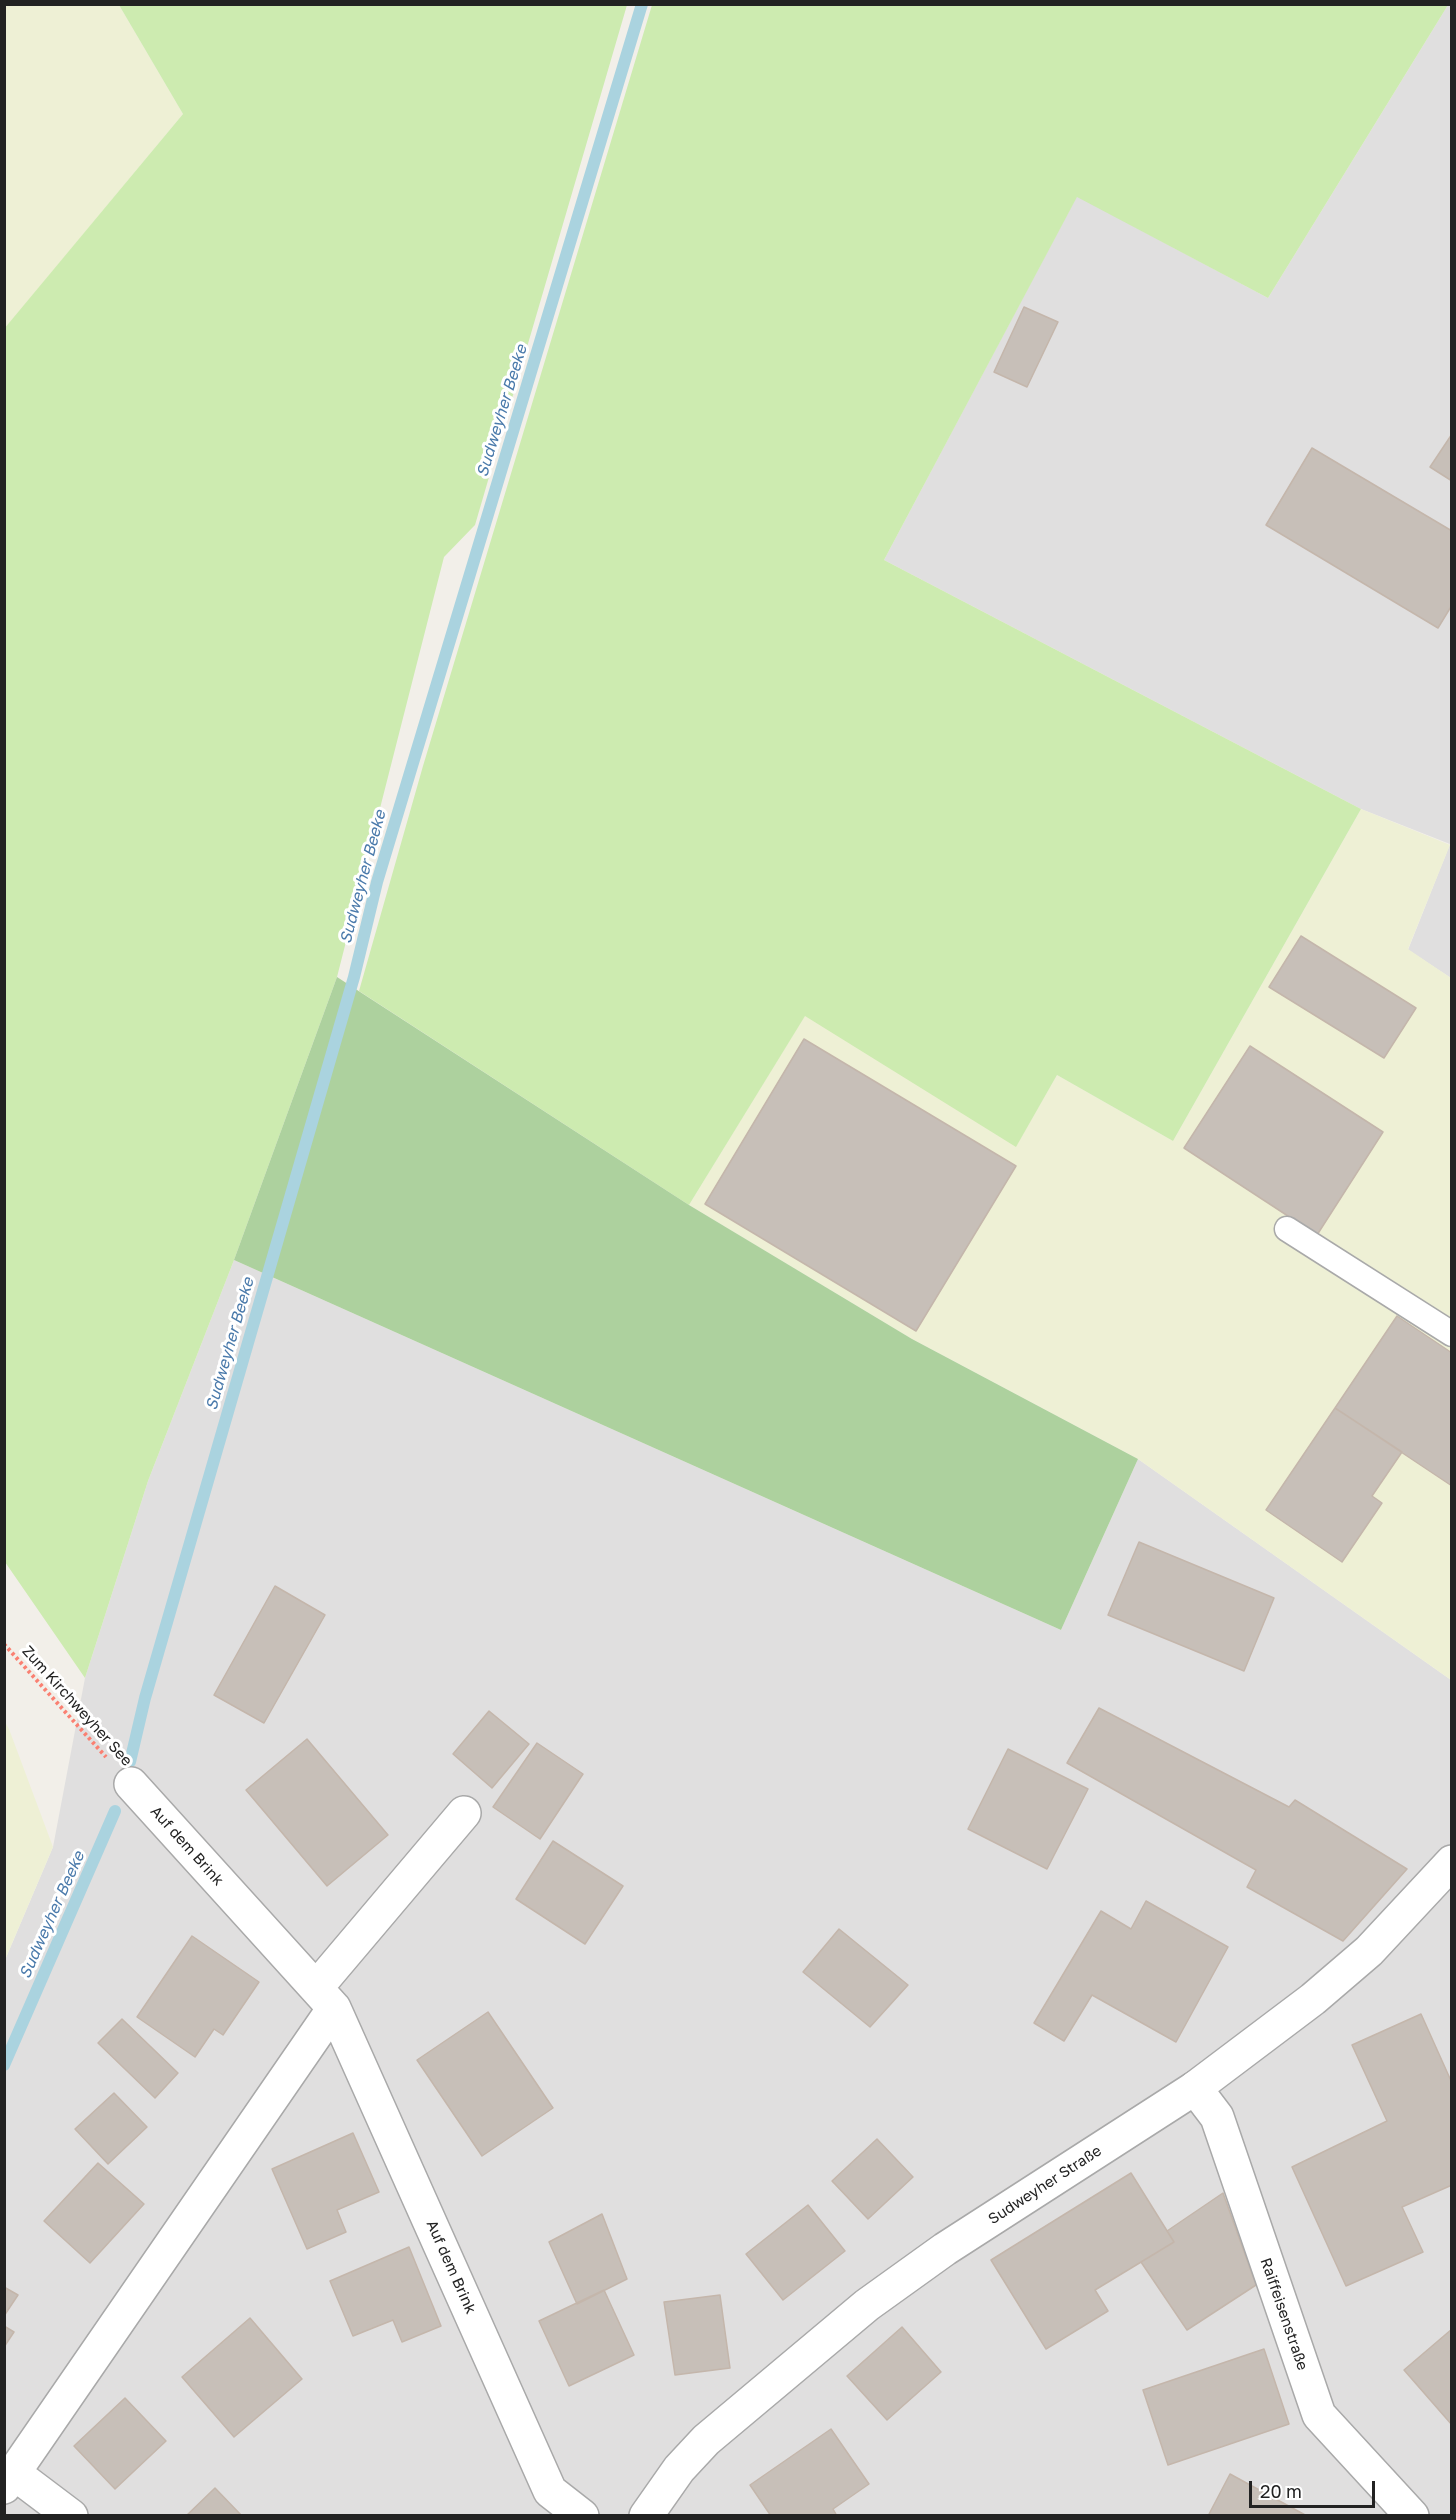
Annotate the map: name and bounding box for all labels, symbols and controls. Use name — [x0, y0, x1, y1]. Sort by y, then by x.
water label: Sudweyher Beeke — [473, 343, 531, 479]
water label: Sudweyher Beeke — [336, 808, 390, 946]
water label: Sudweyher Beeke — [202, 1275, 258, 1413]
street label: Zum Kirchweyher See — [18, 1642, 136, 1770]
street label: Auf dem Brink — [147, 1803, 227, 1889]
water label: Sudweyher Beeke — [15, 1848, 89, 1982]
street label: Sudweyher Straße — [985, 2142, 1105, 2228]
street label: Auf dem Brink — [422, 2217, 480, 2317]
street label: Raiffeisenstraße — [1256, 2255, 1312, 2373]
scale bar — [1252, 2469, 1378, 2507]
text: 20 m — [1260, 2480, 1302, 2502]

